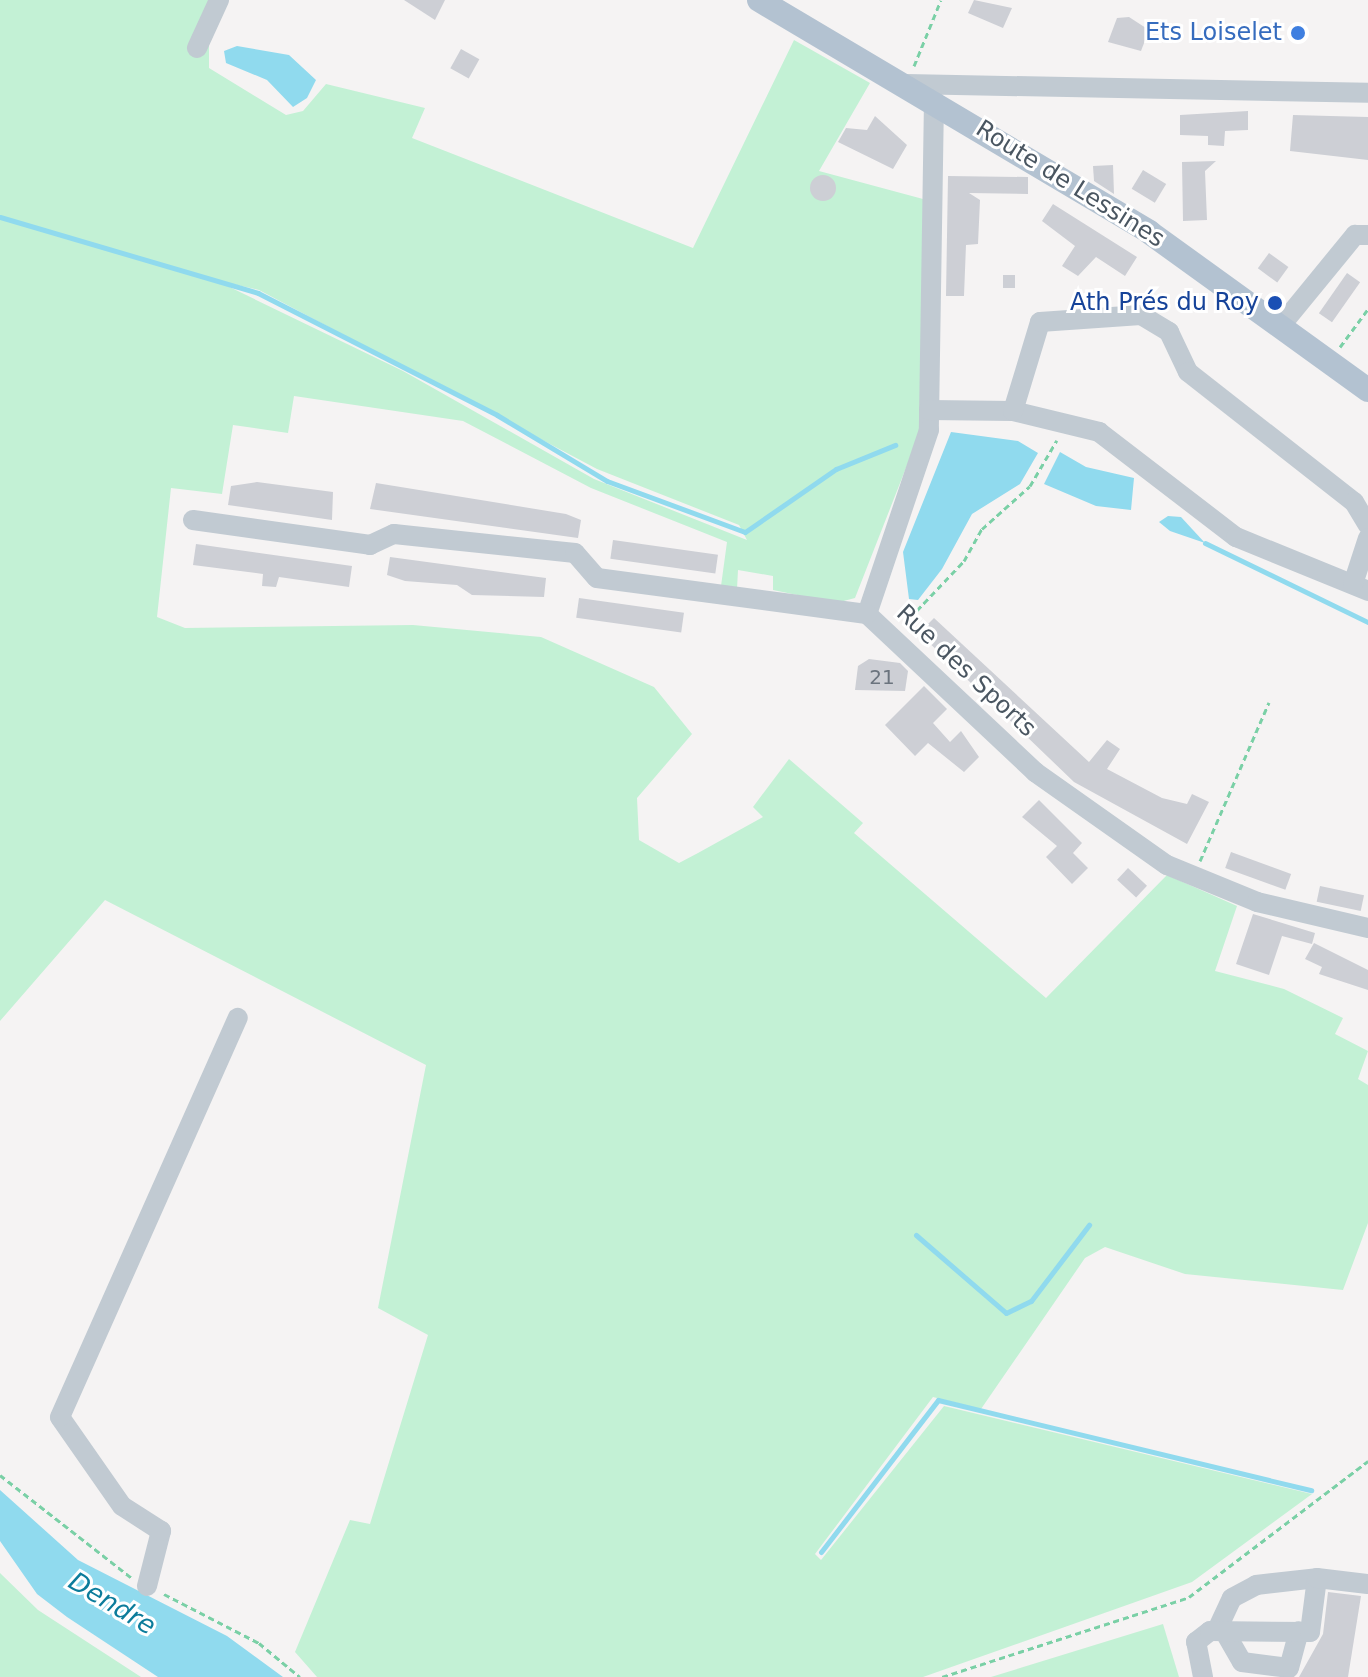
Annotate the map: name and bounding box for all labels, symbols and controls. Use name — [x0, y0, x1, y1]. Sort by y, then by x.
place label: Ets Loiselet — [1145, 19, 1282, 47]
marker: Ets Loiselet — [1289, 24, 1307, 42]
street label: Route de Lessines — [970, 114, 1170, 254]
place label: Ath Prés du Roy — [1070, 289, 1259, 317]
marker: Ath Prés du Roy — [1266, 294, 1284, 312]
street label: Rue des Sports — [890, 599, 1042, 743]
house number: 21 — [869, 665, 895, 689]
water label: Dendre — [63, 1566, 161, 1642]

